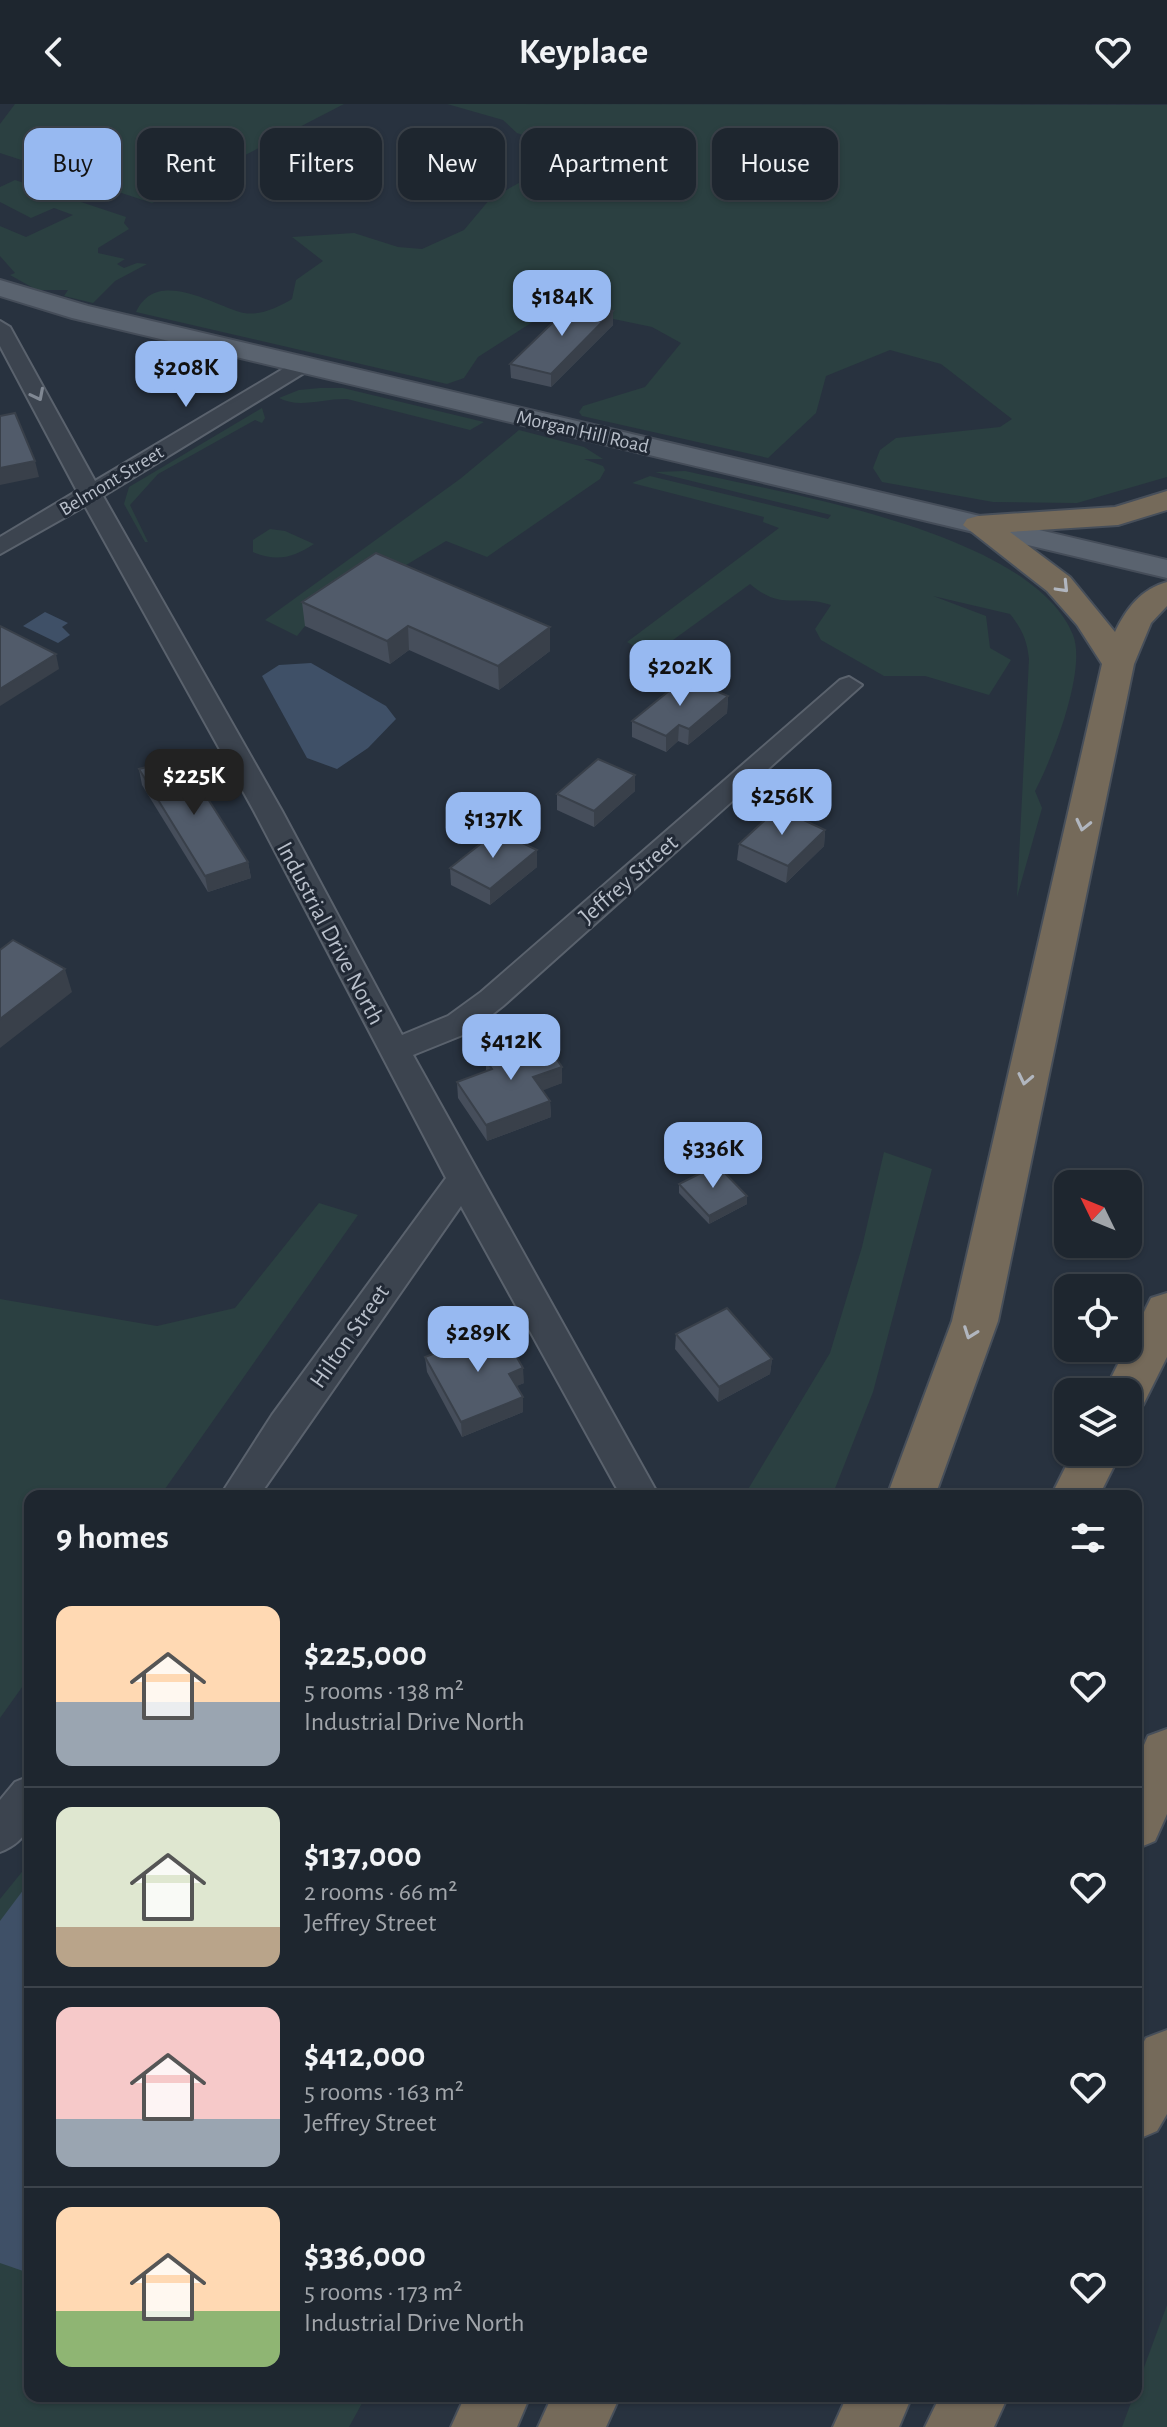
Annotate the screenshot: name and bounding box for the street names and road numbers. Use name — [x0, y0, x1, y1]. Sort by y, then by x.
street label: Morgan Hill Road — [515, 407, 651, 457]
street label: Belmont Street — [56, 442, 168, 520]
street label: Jeffrey Street — [575, 830, 683, 929]
street label: Industrial Drive North — [272, 838, 388, 1029]
street label: Hilton Street — [306, 1280, 394, 1393]

